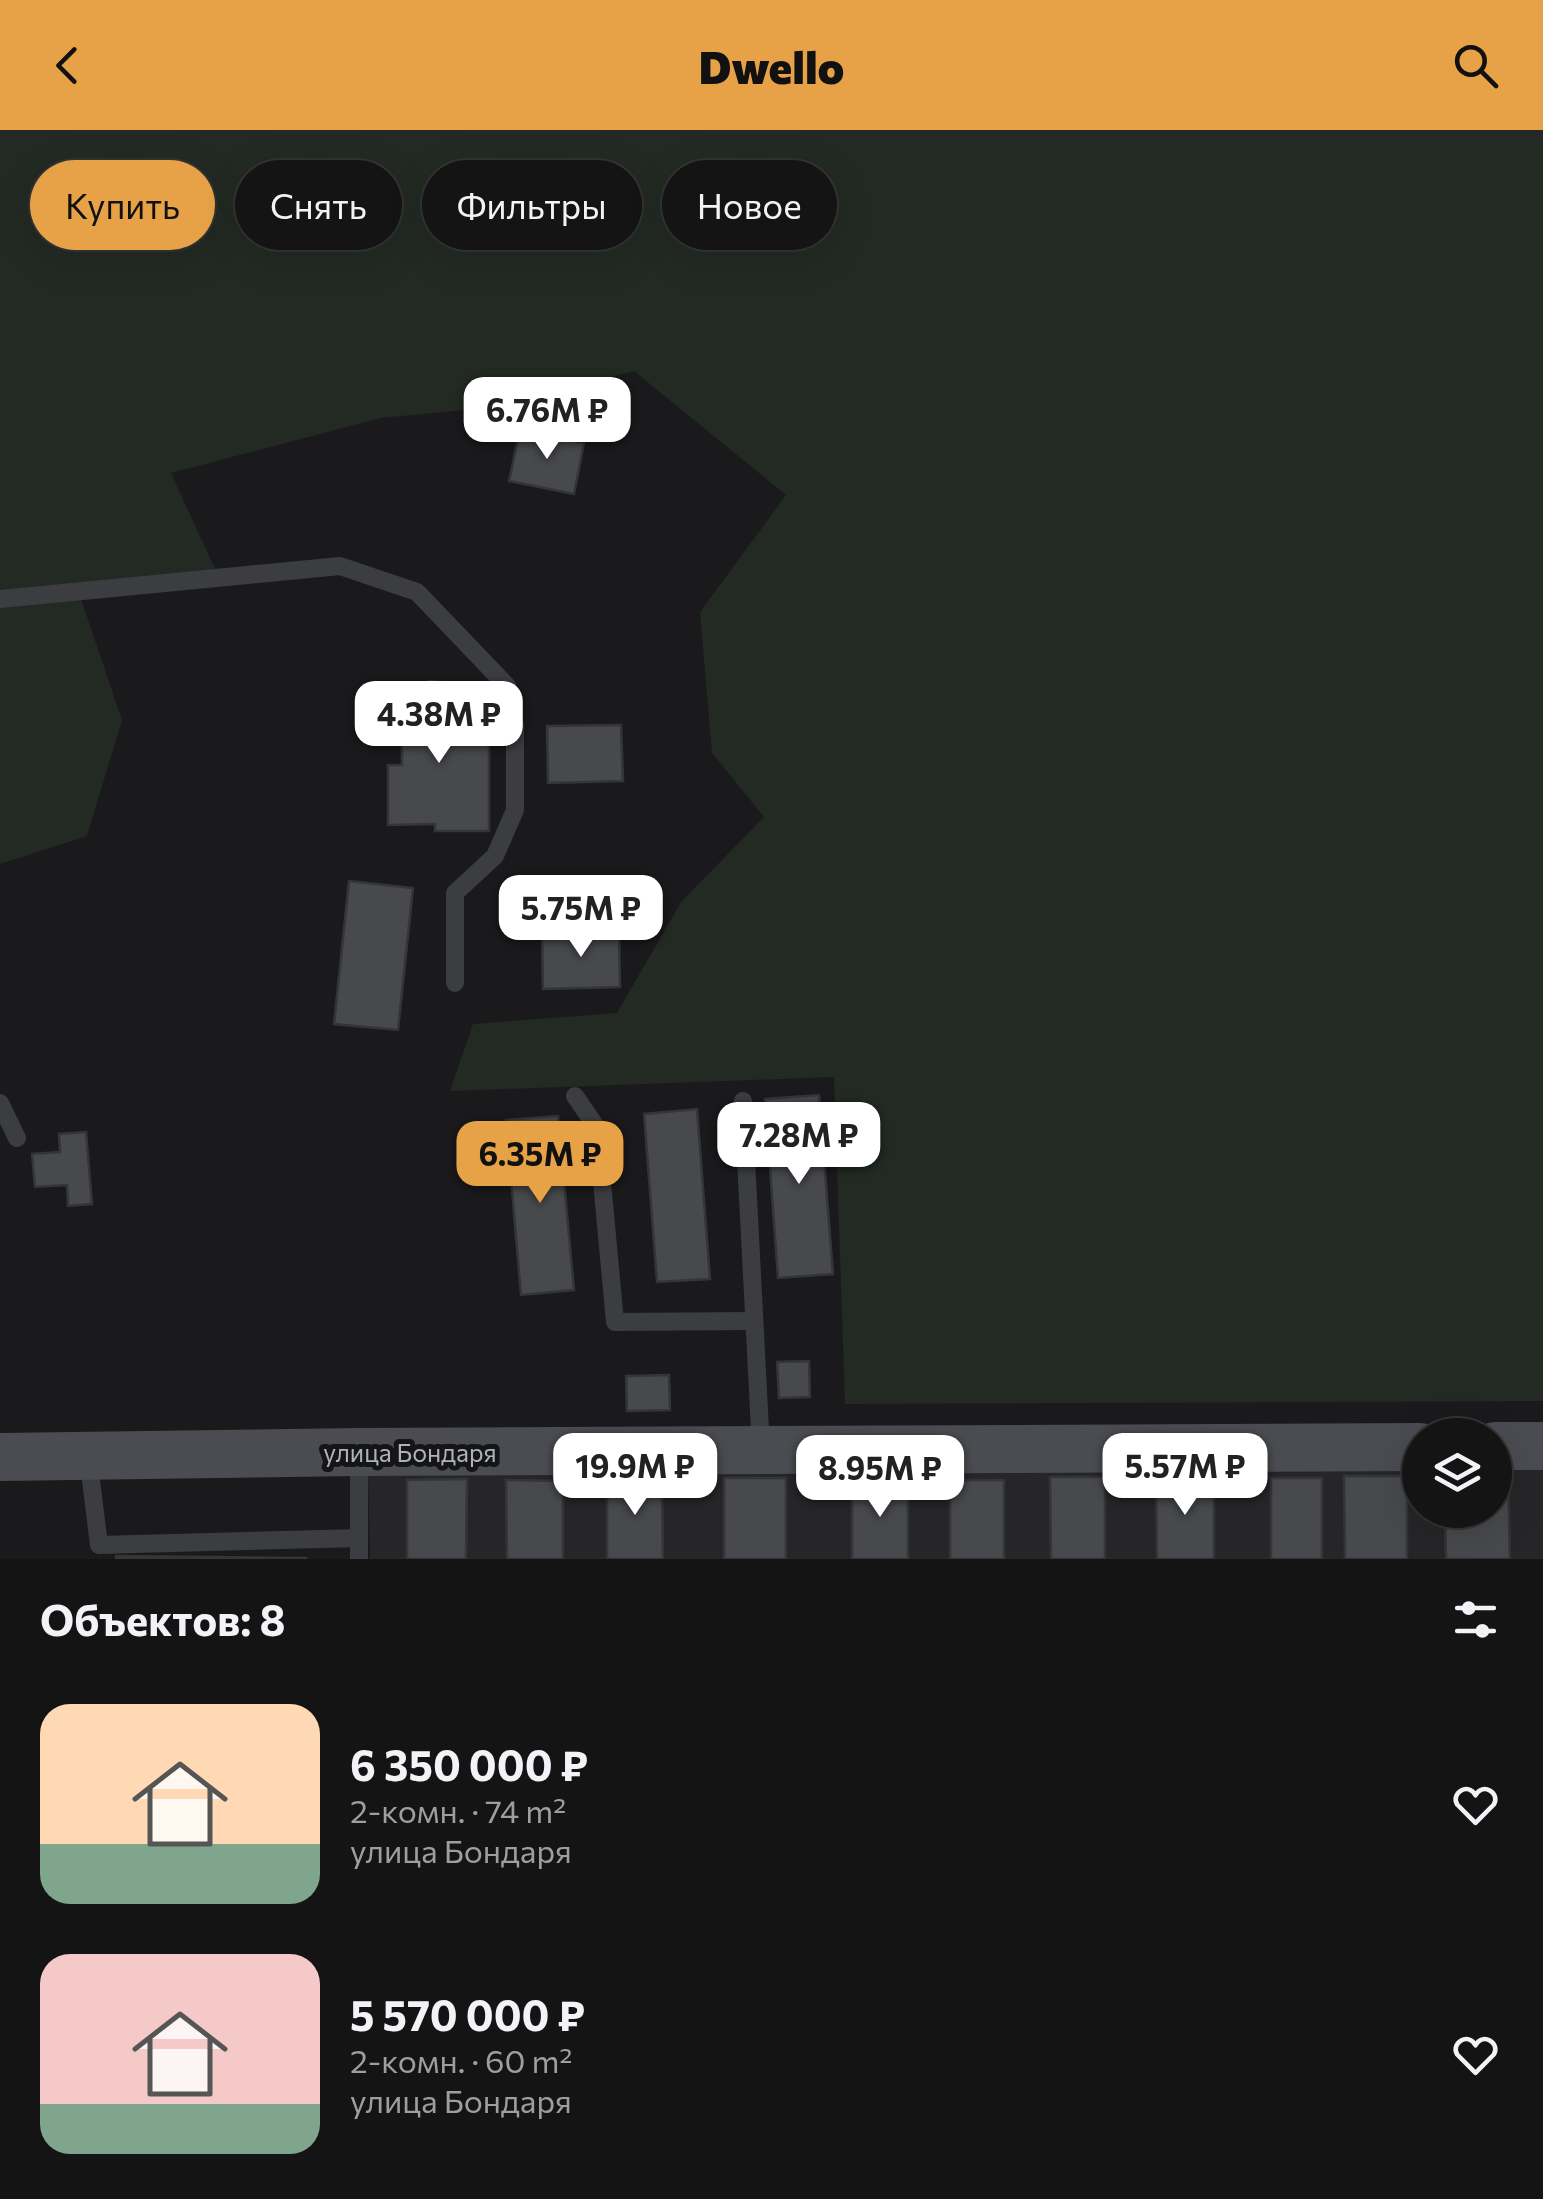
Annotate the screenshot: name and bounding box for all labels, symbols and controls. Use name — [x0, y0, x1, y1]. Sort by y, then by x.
icon: back — [40, 38, 95, 93]
text: Dwello — [698, 38, 845, 93]
icon: search — [1448, 38, 1503, 93]
chip: Купить — [30, 160, 215, 250]
chip: Снять — [235, 160, 402, 250]
chip: Фильтры — [422, 160, 642, 250]
chip: Новое — [662, 160, 837, 250]
pin: 6.76M ₽ — [455, 377, 639, 462]
text: 6.76M ₽ — [486, 389, 608, 429]
pin: 4.38M ₽ — [347, 681, 531, 766]
text: 4.38M ₽ — [377, 693, 501, 733]
pin: 5.75M ₽ — [489, 875, 673, 960]
text: 5.75M ₽ — [521, 887, 641, 927]
pin: 7.28M ₽ — [707, 1102, 891, 1187]
text: 7.28M ₽ — [739, 1114, 859, 1154]
pin: 6.35M ₽ — [448, 1121, 632, 1206]
text: 6.35M ₽ — [478, 1133, 602, 1173]
map controls — [1402, 1418, 1512, 1528]
button: layers — [1402, 1418, 1512, 1528]
pin: 19.9M ₽ — [543, 1433, 727, 1518]
pin: 5.57M ₽ — [1093, 1433, 1277, 1518]
pin: 8.95M ₽ — [788, 1435, 972, 1520]
street label: улица Бондаря — [323, 1437, 497, 1467]
text: 19.9M ₽ — [575, 1445, 695, 1485]
text: 5.57M ₽ — [1125, 1445, 1245, 1485]
text: 8.95M ₽ — [818, 1447, 942, 1487]
icon: filters — [1448, 1592, 1503, 1647]
text: Объектов: 8 — [40, 1593, 285, 1645]
text: 6 350 000 ₽ — [350, 1738, 588, 1790]
icon: home — [120, 1744, 240, 1864]
icon: heart — [1448, 1777, 1503, 1832]
text: 2-комн. · 74 m² — [350, 1790, 566, 1830]
text: улица Бондаря — [350, 1830, 572, 1870]
text: 5 570 000 ₽ — [350, 1988, 585, 2040]
icon: home — [120, 1994, 240, 2114]
icon: heart — [1448, 2027, 1503, 2082]
text: 2-комн. · 60 m² — [350, 2040, 572, 2080]
text: улица Бондаря — [350, 2080, 572, 2120]

